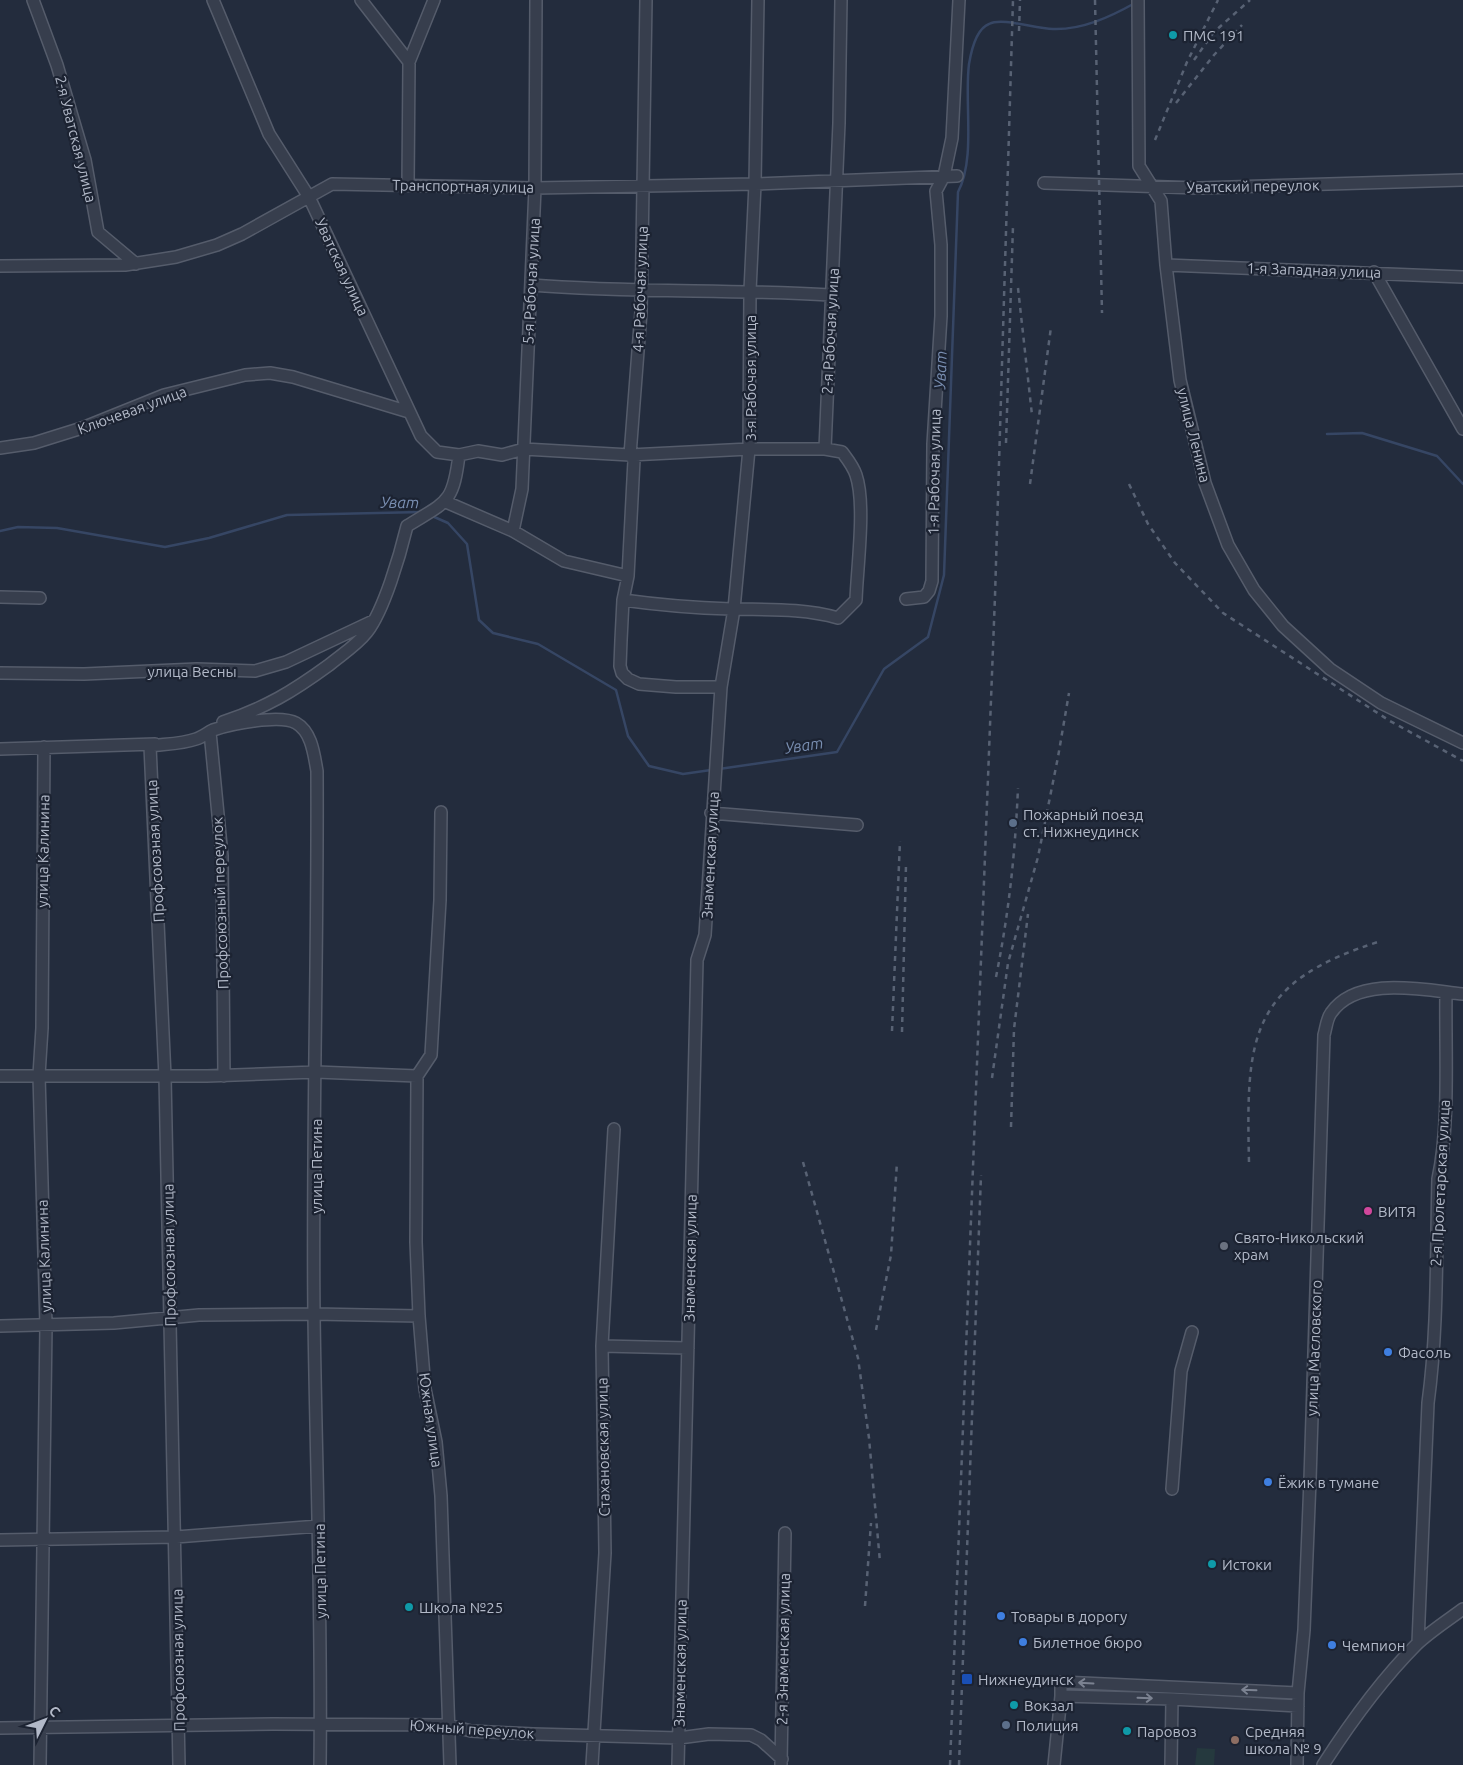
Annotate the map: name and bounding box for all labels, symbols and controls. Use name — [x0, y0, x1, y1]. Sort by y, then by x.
place label: ПМС 191 — [1183, 27, 1244, 44]
marker: ПМС 191 — [1167, 29, 1179, 41]
street label: 2-я Уватская улица — [52, 74, 100, 204]
street label: Транспортная улица — [392, 176, 534, 196]
street label: Уватский переулок — [1186, 176, 1320, 196]
street label: Уватская улица — [312, 215, 372, 319]
street label: 5-я Рабочая улица — [519, 217, 543, 345]
street label: 4-я Рабочая улица — [629, 225, 651, 353]
street label: 1-я Западная улица — [1246, 259, 1382, 281]
street label: 2-я Рабочая улица — [818, 267, 842, 395]
street label: 3-я Рабочая улица — [742, 315, 759, 441]
water label: Уват — [930, 350, 950, 391]
street label: Ключевая улица — [75, 382, 189, 438]
street label: улица Ленина — [1174, 386, 1214, 484]
street label: 1-я Рабочая улица — [924, 409, 944, 535]
water label: Уват — [380, 493, 419, 511]
street label: улица Весны — [147, 663, 237, 680]
water label: Уват — [783, 733, 824, 757]
street label: Профсоюзная улица — [143, 779, 167, 923]
street label: Знаменская улица — [698, 791, 722, 919]
street label: улица Калинина — [34, 794, 52, 908]
place label: Пожарный поезд ст. Нижнеудинск — [1023, 806, 1144, 840]
street label: Профсоюзный переулок — [208, 816, 232, 989]
marker: Пожарный поезд ст. Нижнеудинск — [1007, 817, 1019, 829]
street label: 2-я Пролетарская улица — [1427, 1099, 1453, 1267]
street label: улица Петина — [308, 1118, 325, 1214]
street label: Профсоюзная улица — [159, 1183, 179, 1327]
street label: Знаменская улица — [680, 1194, 700, 1322]
street label: улица Калинина — [34, 1199, 54, 1313]
place label: ВИТЯ — [1378, 1203, 1416, 1220]
marker: ВИТЯ — [1362, 1205, 1374, 1217]
place label: Свято-Никольский храм — [1234, 1229, 1364, 1263]
marker: Свято-Никольский храм — [1218, 1240, 1230, 1252]
street label: улица Масловского — [1303, 1280, 1325, 1416]
place label: Фасоль — [1398, 1344, 1451, 1361]
marker: Фасоль — [1382, 1346, 1394, 1358]
street label: Южная улица — [416, 1372, 446, 1468]
street label: Стахановская улица — [593, 1377, 613, 1517]
place label: Ёжик в тумане — [1278, 1474, 1379, 1491]
marker: Ёжик в тумане — [1262, 1476, 1274, 1488]
street label: улица Петина — [311, 1523, 329, 1619]
place label: Истоки — [1222, 1556, 1272, 1573]
marker: Истоки — [1206, 1558, 1218, 1570]
street label: 2-я Знаменская улица — [773, 1573, 793, 1725]
street label: Профсоюзная улица — [168, 1588, 188, 1732]
place label: Школа №25 — [419, 1599, 503, 1616]
street label: Знаменская улица — [670, 1599, 690, 1727]
marker: Школа №25 — [403, 1601, 415, 1613]
place label: Товары в дорогу — [1011, 1608, 1127, 1625]
marker: Товары в дорогу — [995, 1610, 1007, 1622]
place label: Билетное бюро — [1033, 1634, 1142, 1651]
marker: Билетное бюро — [1017, 1636, 1029, 1648]
place label: Чемпион — [1342, 1637, 1405, 1654]
marker: Чемпион — [1326, 1639, 1338, 1651]
place label: Нижнеудинск — [978, 1671, 1074, 1688]
marker: Нижнеудинск — [960, 1672, 974, 1686]
one-way arrow — [1079, 1679, 1095, 1688]
one-way arrow — [1241, 1686, 1257, 1695]
one-way arrow — [1136, 1693, 1153, 1703]
north arrow — [20, 1695, 70, 1745]
place label: Вокзал — [1024, 1697, 1074, 1714]
marker: Вокзал — [1008, 1699, 1020, 1711]
text: С — [46, 1703, 64, 1720]
street label: Южный переулок — [409, 1716, 535, 1742]
place label: Полиция — [1016, 1717, 1078, 1734]
marker: Полиция — [1000, 1719, 1012, 1731]
place label: Паровоз — [1137, 1723, 1197, 1740]
place label: Средняя школа № 9 — [1245, 1723, 1322, 1757]
marker: Паровоз — [1121, 1725, 1133, 1737]
marker: Средняя школа № 9 — [1229, 1734, 1241, 1746]

